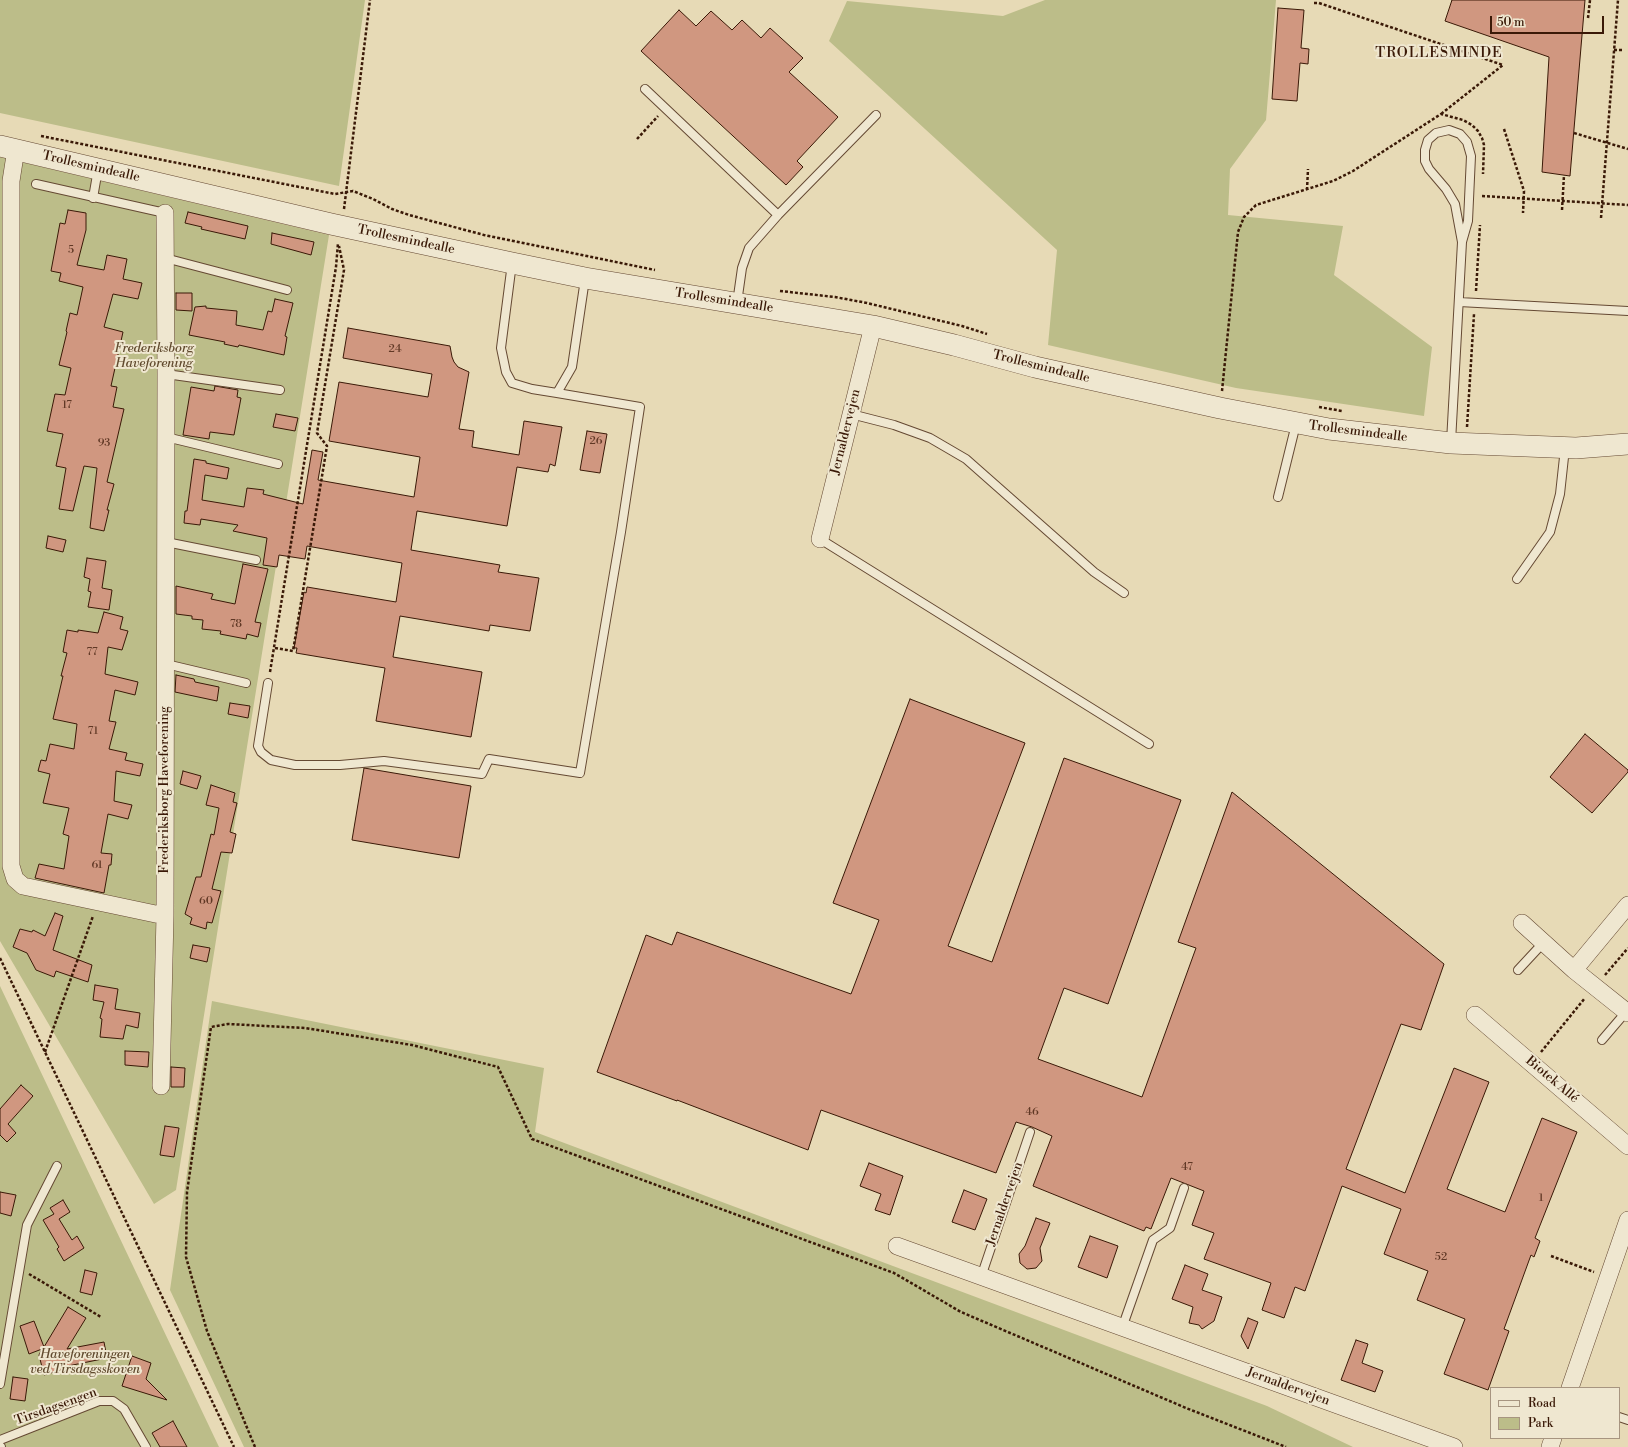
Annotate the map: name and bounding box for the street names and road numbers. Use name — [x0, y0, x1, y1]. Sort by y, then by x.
street label: Trollesmindealle — [41, 148, 141, 186]
street label: Trollesmindealle — [356, 222, 456, 258]
street label: Trollesmindealle — [674, 286, 774, 316]
street label: Trollesmindealle — [991, 347, 1091, 387]
street label: Jernaldervejen — [828, 388, 864, 476]
street label: Trollesmindealle — [1308, 418, 1408, 446]
street label: Frederiksborg Haveforening — [157, 706, 173, 874]
street label: Biotek Allé — [1522, 1053, 1582, 1107]
street label: Jernaldervejen — [983, 1160, 1027, 1248]
street label: Jernaldervejen — [1244, 1365, 1332, 1409]
street label: Tirsdagsengen — [13, 1385, 99, 1429]

